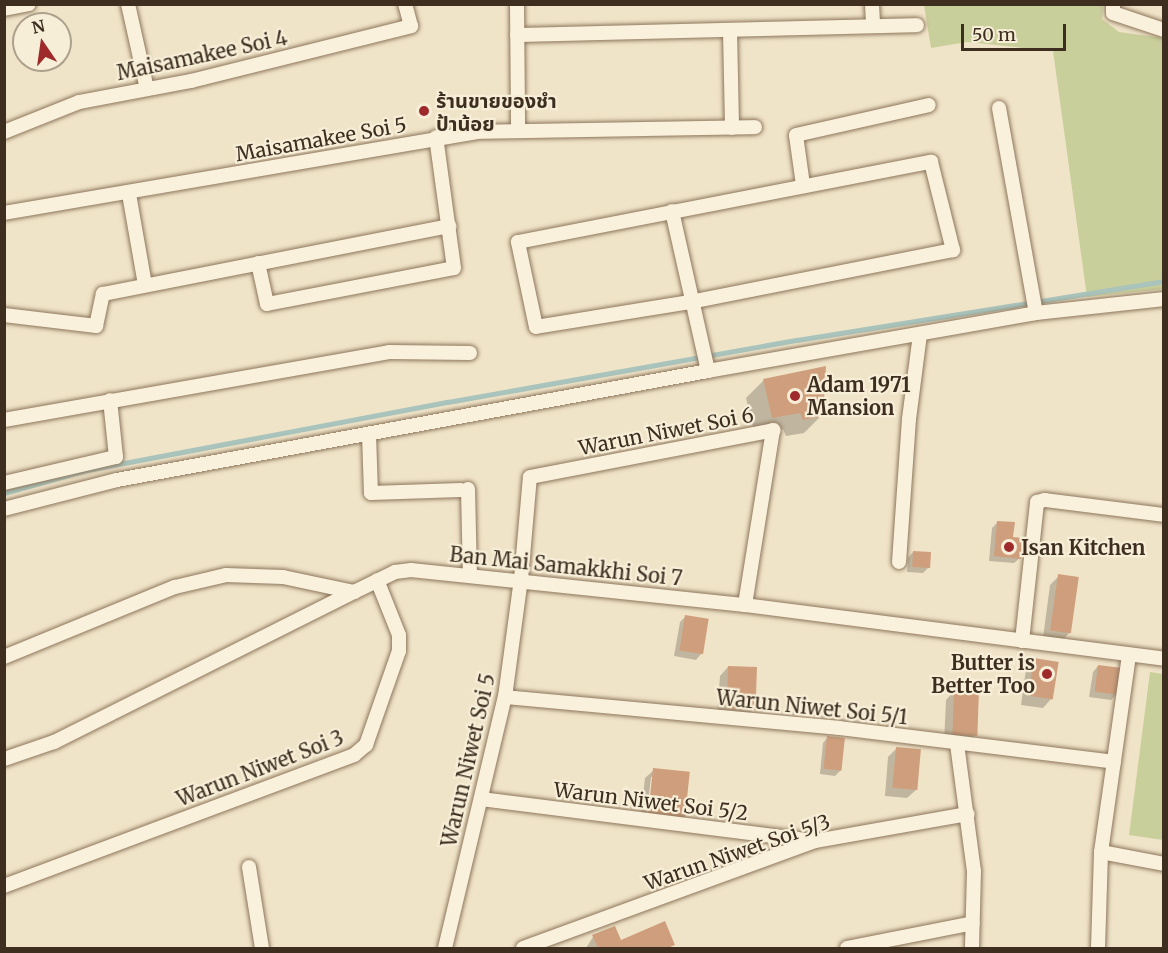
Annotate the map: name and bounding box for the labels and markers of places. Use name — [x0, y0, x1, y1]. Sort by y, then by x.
place label: ร้านขายของชำ ป้าน้อย — [436, 88, 557, 135]
marker: ร้านขายของชำ ป้าน้อย — [417, 104, 431, 118]
place label: Adam 1971 Mansion — [807, 372, 911, 419]
marker: Adam 1971 Mansion — [788, 389, 802, 403]
place label: Isan Kitchen — [1021, 535, 1145, 559]
marker: Isan Kitchen — [1002, 540, 1016, 554]
place label: Butter is Better Too — [931, 650, 1035, 697]
marker: Butter is Better Too — [1040, 667, 1054, 681]

